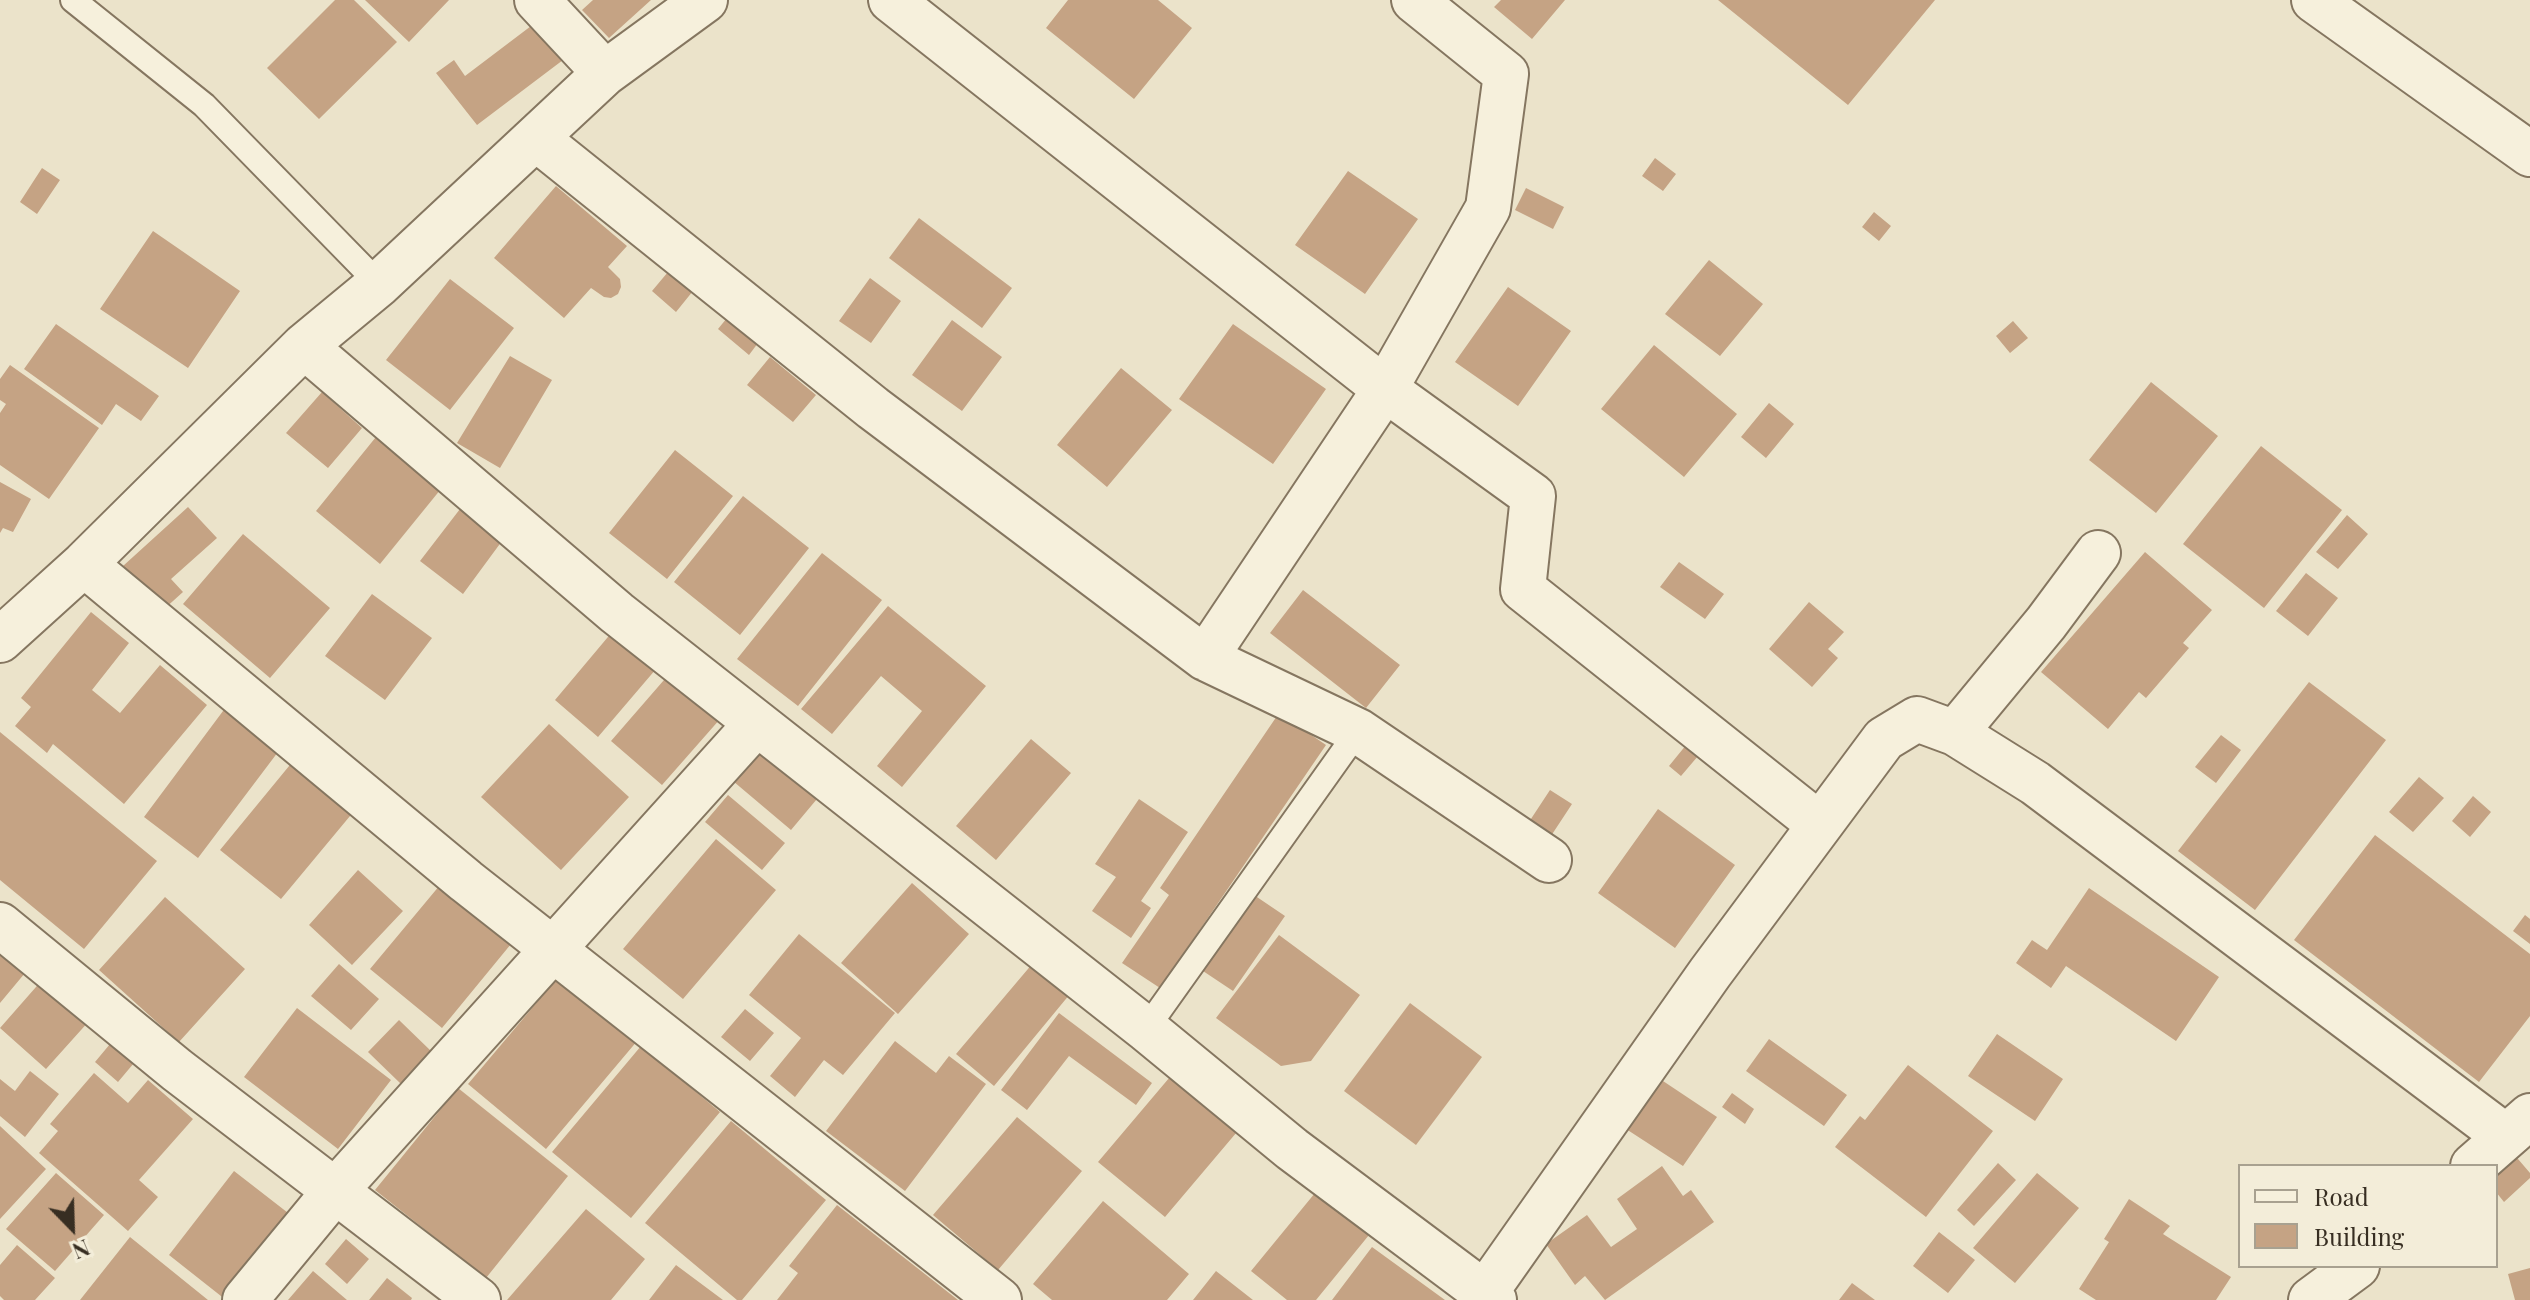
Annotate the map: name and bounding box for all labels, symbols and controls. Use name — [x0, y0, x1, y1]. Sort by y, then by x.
legend — [2238, 1164, 2498, 1268]
text: Road — [2314, 1180, 2369, 1212]
north arrow — [32, 1188, 112, 1268]
text: Building — [2314, 1220, 2404, 1252]
text: N — [68, 1233, 95, 1267]

